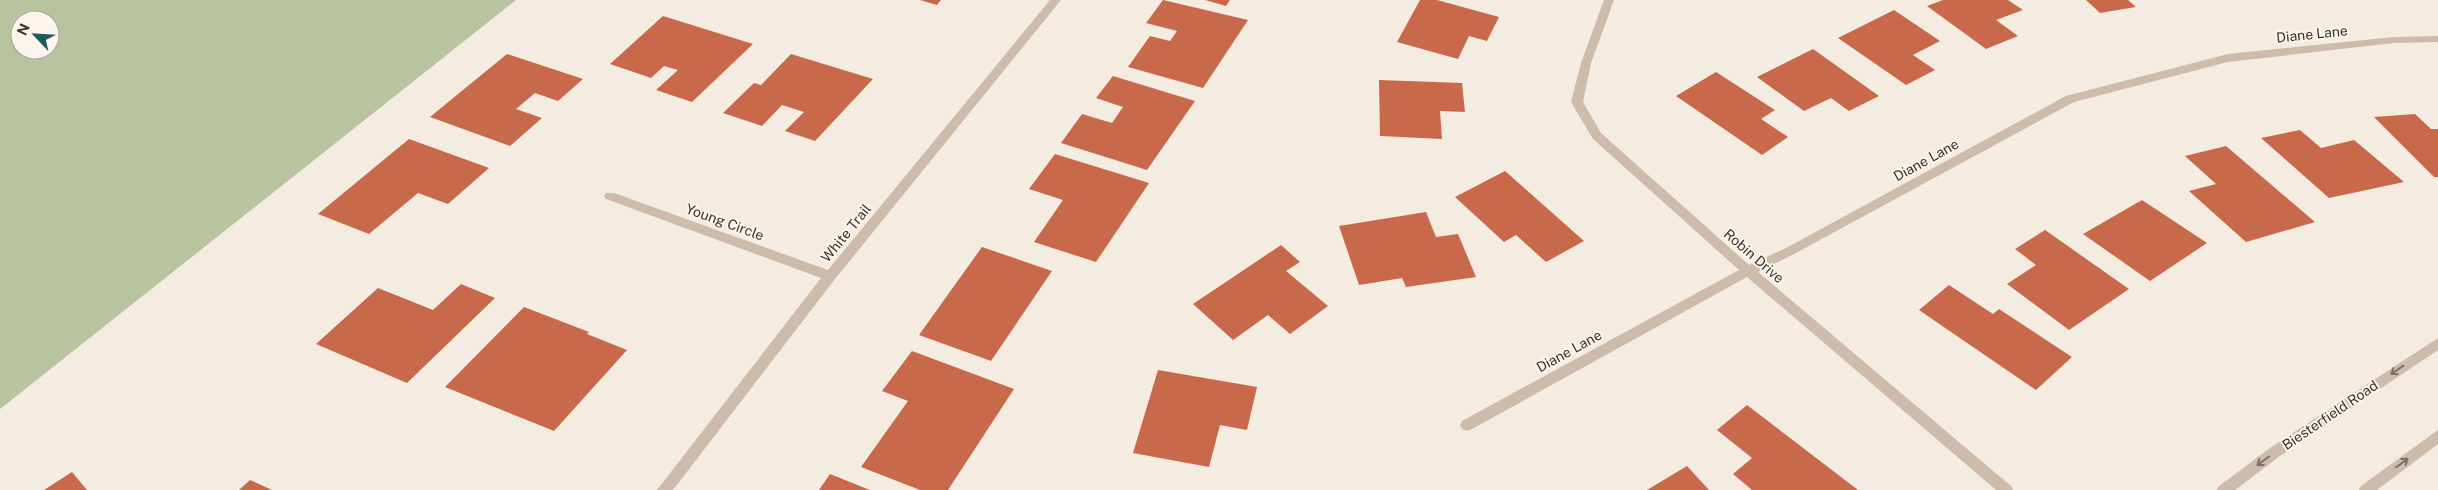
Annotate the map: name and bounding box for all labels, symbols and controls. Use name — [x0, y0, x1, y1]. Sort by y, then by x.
north arrow — [10, 10, 60, 60]
text: N — [14, 21, 33, 38]
street label: Diane Lane — [2275, 22, 2349, 46]
street label: Diane Lane — [1891, 136, 1961, 184]
street label: Young Circle — [684, 200, 766, 244]
street label: White Trail — [818, 201, 874, 265]
street label: Robin Drive — [1721, 226, 1787, 286]
street label: Diane Lane — [1534, 327, 1604, 375]
one-way arrow — [2391, 365, 2405, 375]
street label: Biesterfield Road — [2279, 377, 2381, 453]
one-way arrow — [2256, 456, 2270, 466]
one-way arrow — [2395, 458, 2409, 468]

